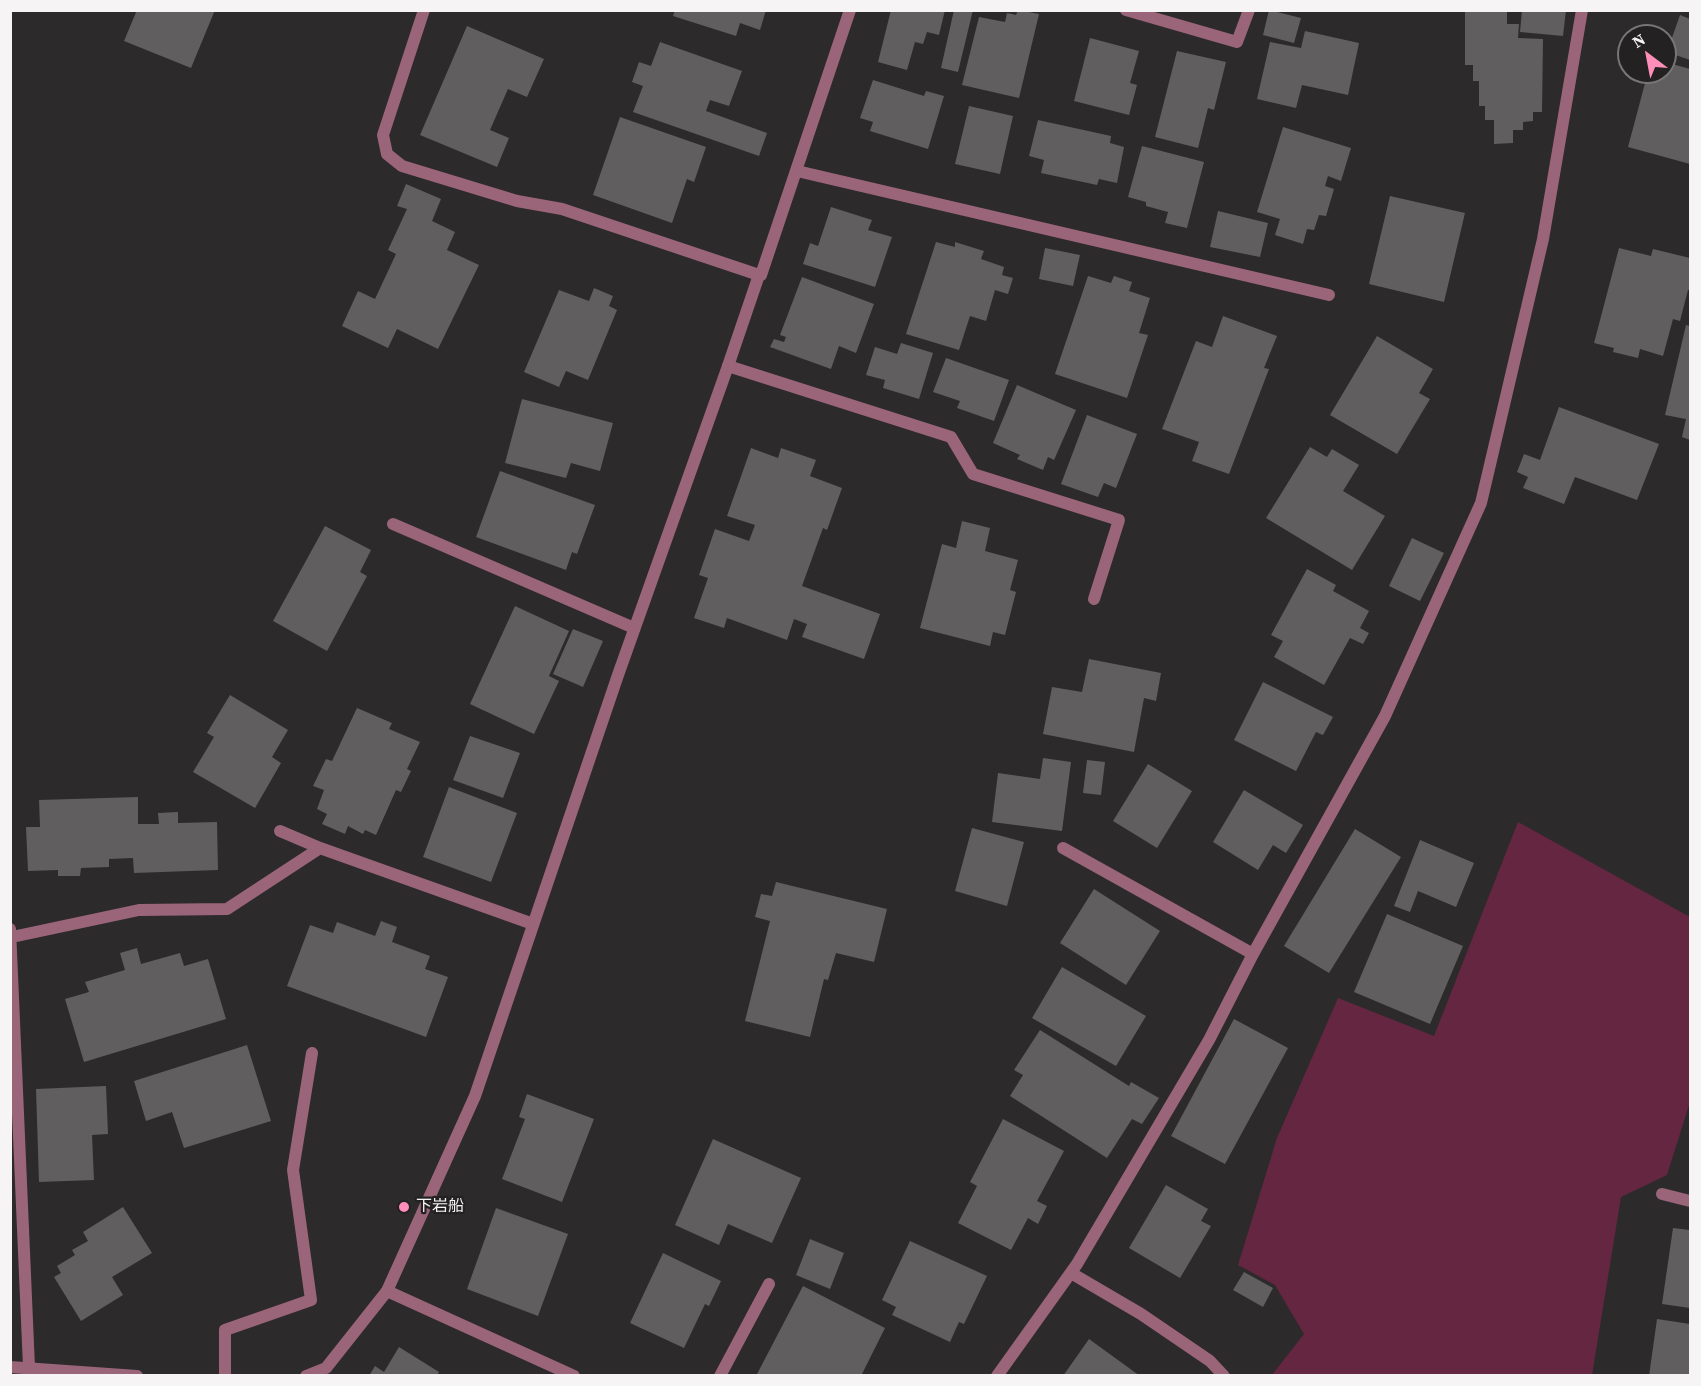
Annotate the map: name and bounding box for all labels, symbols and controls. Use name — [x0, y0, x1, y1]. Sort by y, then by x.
north arrow — [1617, 24, 1677, 84]
text: N — [1628, 28, 1649, 53]
place label: 下岩船 — [416, 1197, 464, 1217]
marker: 下岩船 — [397, 1200, 411, 1214]

